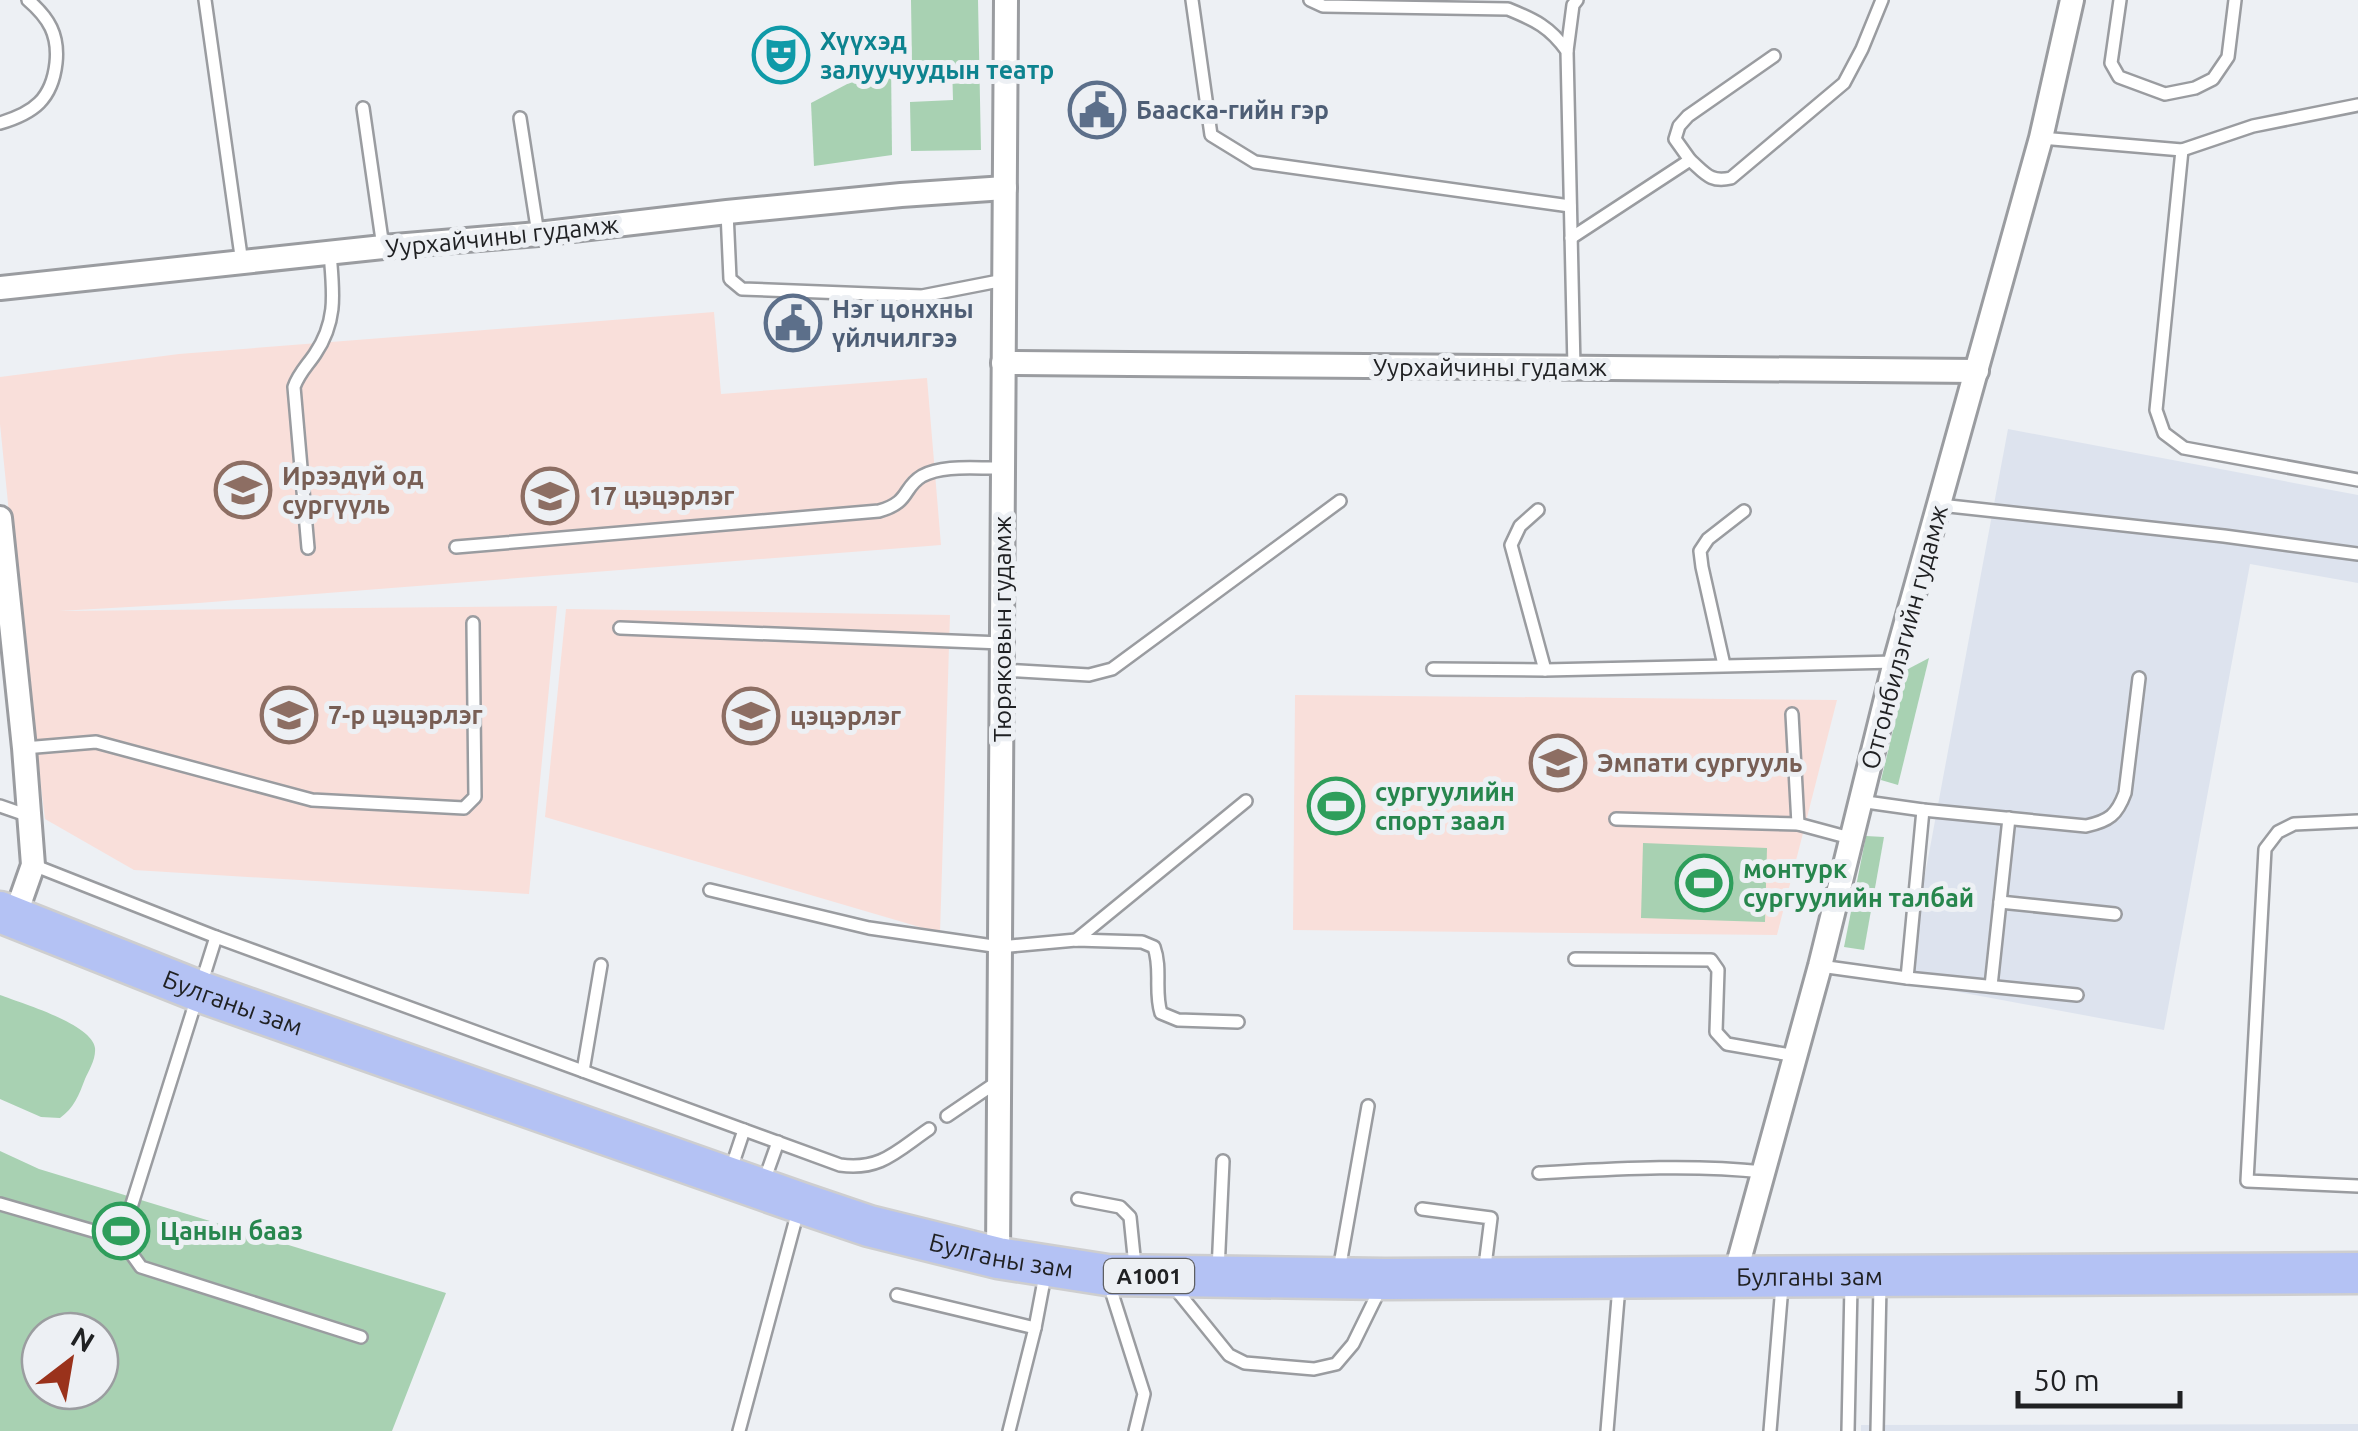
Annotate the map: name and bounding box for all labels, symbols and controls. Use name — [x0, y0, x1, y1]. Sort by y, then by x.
theatre icon: Хүүхэд залуучуудын театр — [751, 25, 811, 85]
place label: Хүүхэд залуучуудын театр — [820, 27, 1054, 84]
public building icon: Бааска-гийн гэр — [1067, 80, 1127, 140]
place label: Бааска-гийн гэр — [1136, 96, 1329, 124]
street label: Уурхайчины гудамж — [384, 210, 620, 262]
public building icon: Нэг цонхны үйлчилгээ — [763, 293, 823, 353]
place label: Нэг цонхны үйлчилгээ — [832, 295, 974, 352]
street label: Уурхайчины гудамж — [1373, 353, 1608, 381]
school or university icon: Ирээдүй од сургүүль — [213, 460, 273, 520]
place label: Ирээдүй од сургүүль — [282, 462, 424, 519]
school or university icon: 17 цэцэрлэг — [520, 466, 580, 526]
place label: 17 цэцэрлэг — [589, 482, 734, 510]
street label: Отгонбилэгийн гудамж — [1855, 501, 1953, 772]
street label: Тюряковын гудамж — [988, 515, 1016, 742]
school or university icon: 7-р цэцэрлэг — [259, 685, 319, 745]
school or university icon: цэцэрлэг — [721, 686, 781, 746]
place label: 7-р цэцэрлэг — [328, 701, 483, 729]
place label: цэцэрлэг — [790, 702, 901, 730]
school or university icon: Эмпати сургууль — [1528, 733, 1588, 793]
place label: Эмпати сургууль — [1597, 749, 1803, 777]
sports icon: сургуулийн спорт заал — [1306, 776, 1366, 836]
place label: сургуулийн спорт заал — [1375, 778, 1515, 835]
sports icon: монтурк сургуулийн талбай — [1674, 853, 1734, 913]
place label: монтурк сургуулийн талбай — [1743, 855, 1974, 912]
street label: Булганы зам — [159, 964, 307, 1041]
sports icon: Цанын бааз — [91, 1201, 151, 1261]
place label: Цанын бааз — [160, 1217, 303, 1245]
street label: Булганы зам — [926, 1227, 1075, 1284]
road number: A1001 — [1104, 1259, 1194, 1293]
street label: Булганы зам — [1736, 1262, 1883, 1291]
north arrow — [20, 1311, 120, 1411]
text: N — [66, 1320, 100, 1358]
scale bar — [2018, 1346, 2180, 1408]
text: 50 m — [2033, 1363, 2100, 1397]

